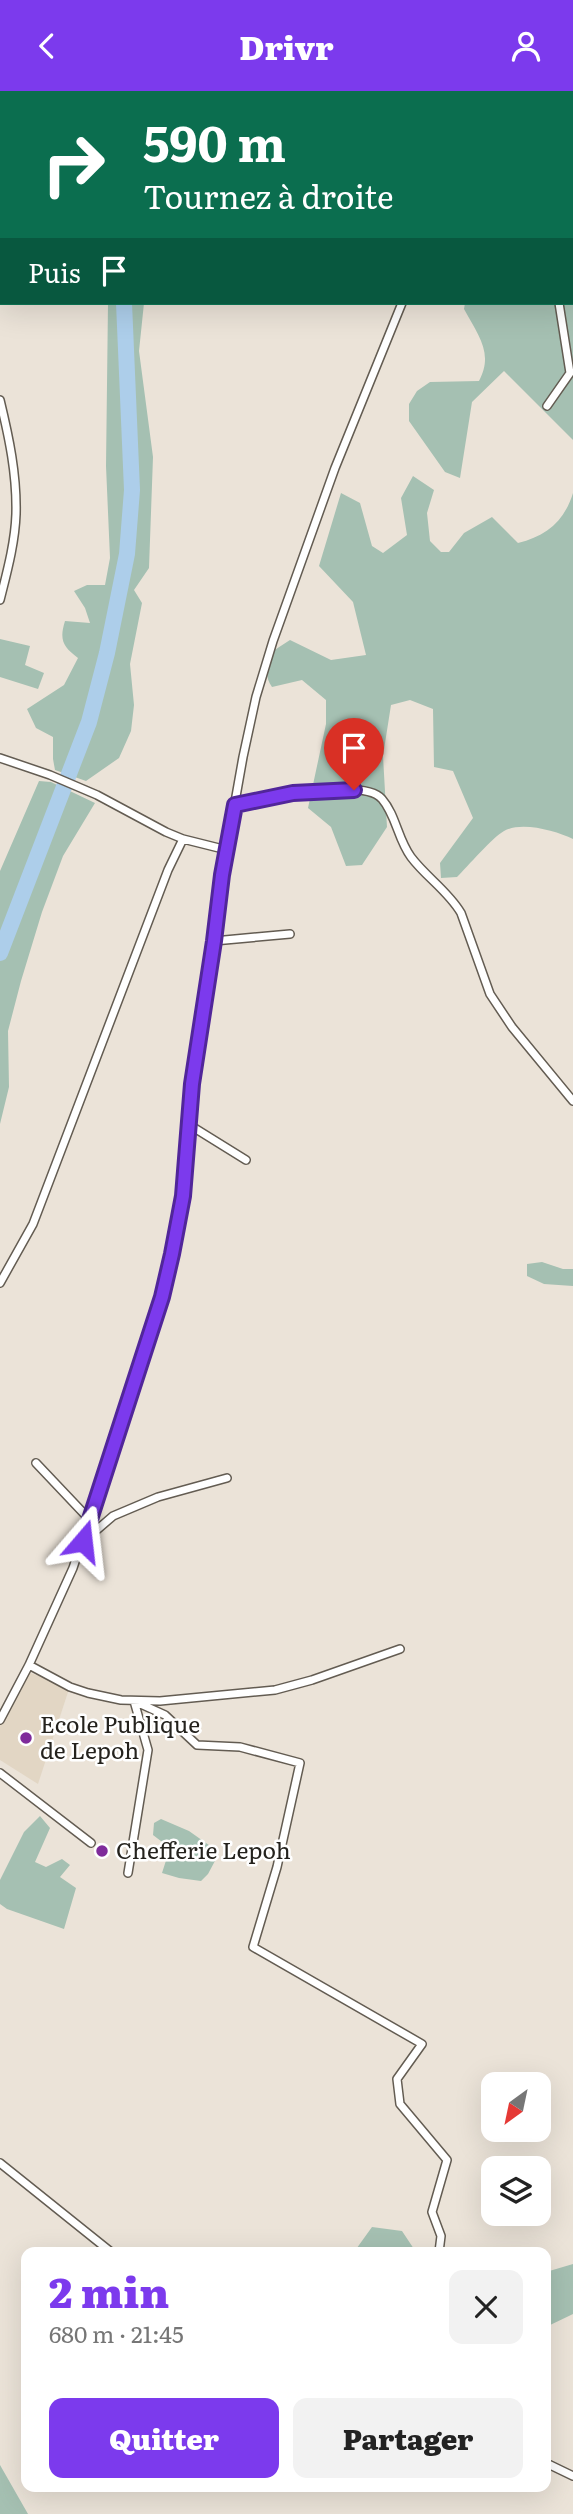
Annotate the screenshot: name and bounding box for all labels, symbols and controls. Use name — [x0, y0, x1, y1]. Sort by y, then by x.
text: Drivr — [239, 22, 334, 70]
icon: back — [28, 27, 66, 65]
icon: person — [507, 27, 545, 65]
text: 590 m — [143, 104, 286, 177]
icon: right — [28, 119, 119, 210]
text: Tournez à droite — [143, 171, 394, 219]
text: Puis — [28, 252, 81, 291]
icon: arrive — [95, 252, 133, 290]
pin — [324, 718, 384, 790]
icon: arrive — [335, 729, 373, 767]
position arrow — [46, 1504, 120, 1578]
place label: Ecole Publique de Lepoh — [40, 1706, 200, 1766]
marker: Ecole Publique de Lepoh — [18, 1730, 34, 1746]
place label: Chefferie Lepoh — [116, 1832, 291, 1866]
marker: Chefferie Lepoh — [94, 1843, 110, 1859]
north arrow — [481, 2072, 551, 2142]
map controls — [481, 2072, 551, 2226]
button: layers — [481, 2156, 551, 2226]
text: 2 min — [49, 2259, 169, 2321]
button: close — [449, 2270, 523, 2344]
text: 680 m · 21:45 — [49, 2316, 184, 2350]
button: Quitter — [49, 2398, 279, 2478]
button: Partager — [293, 2398, 523, 2478]

